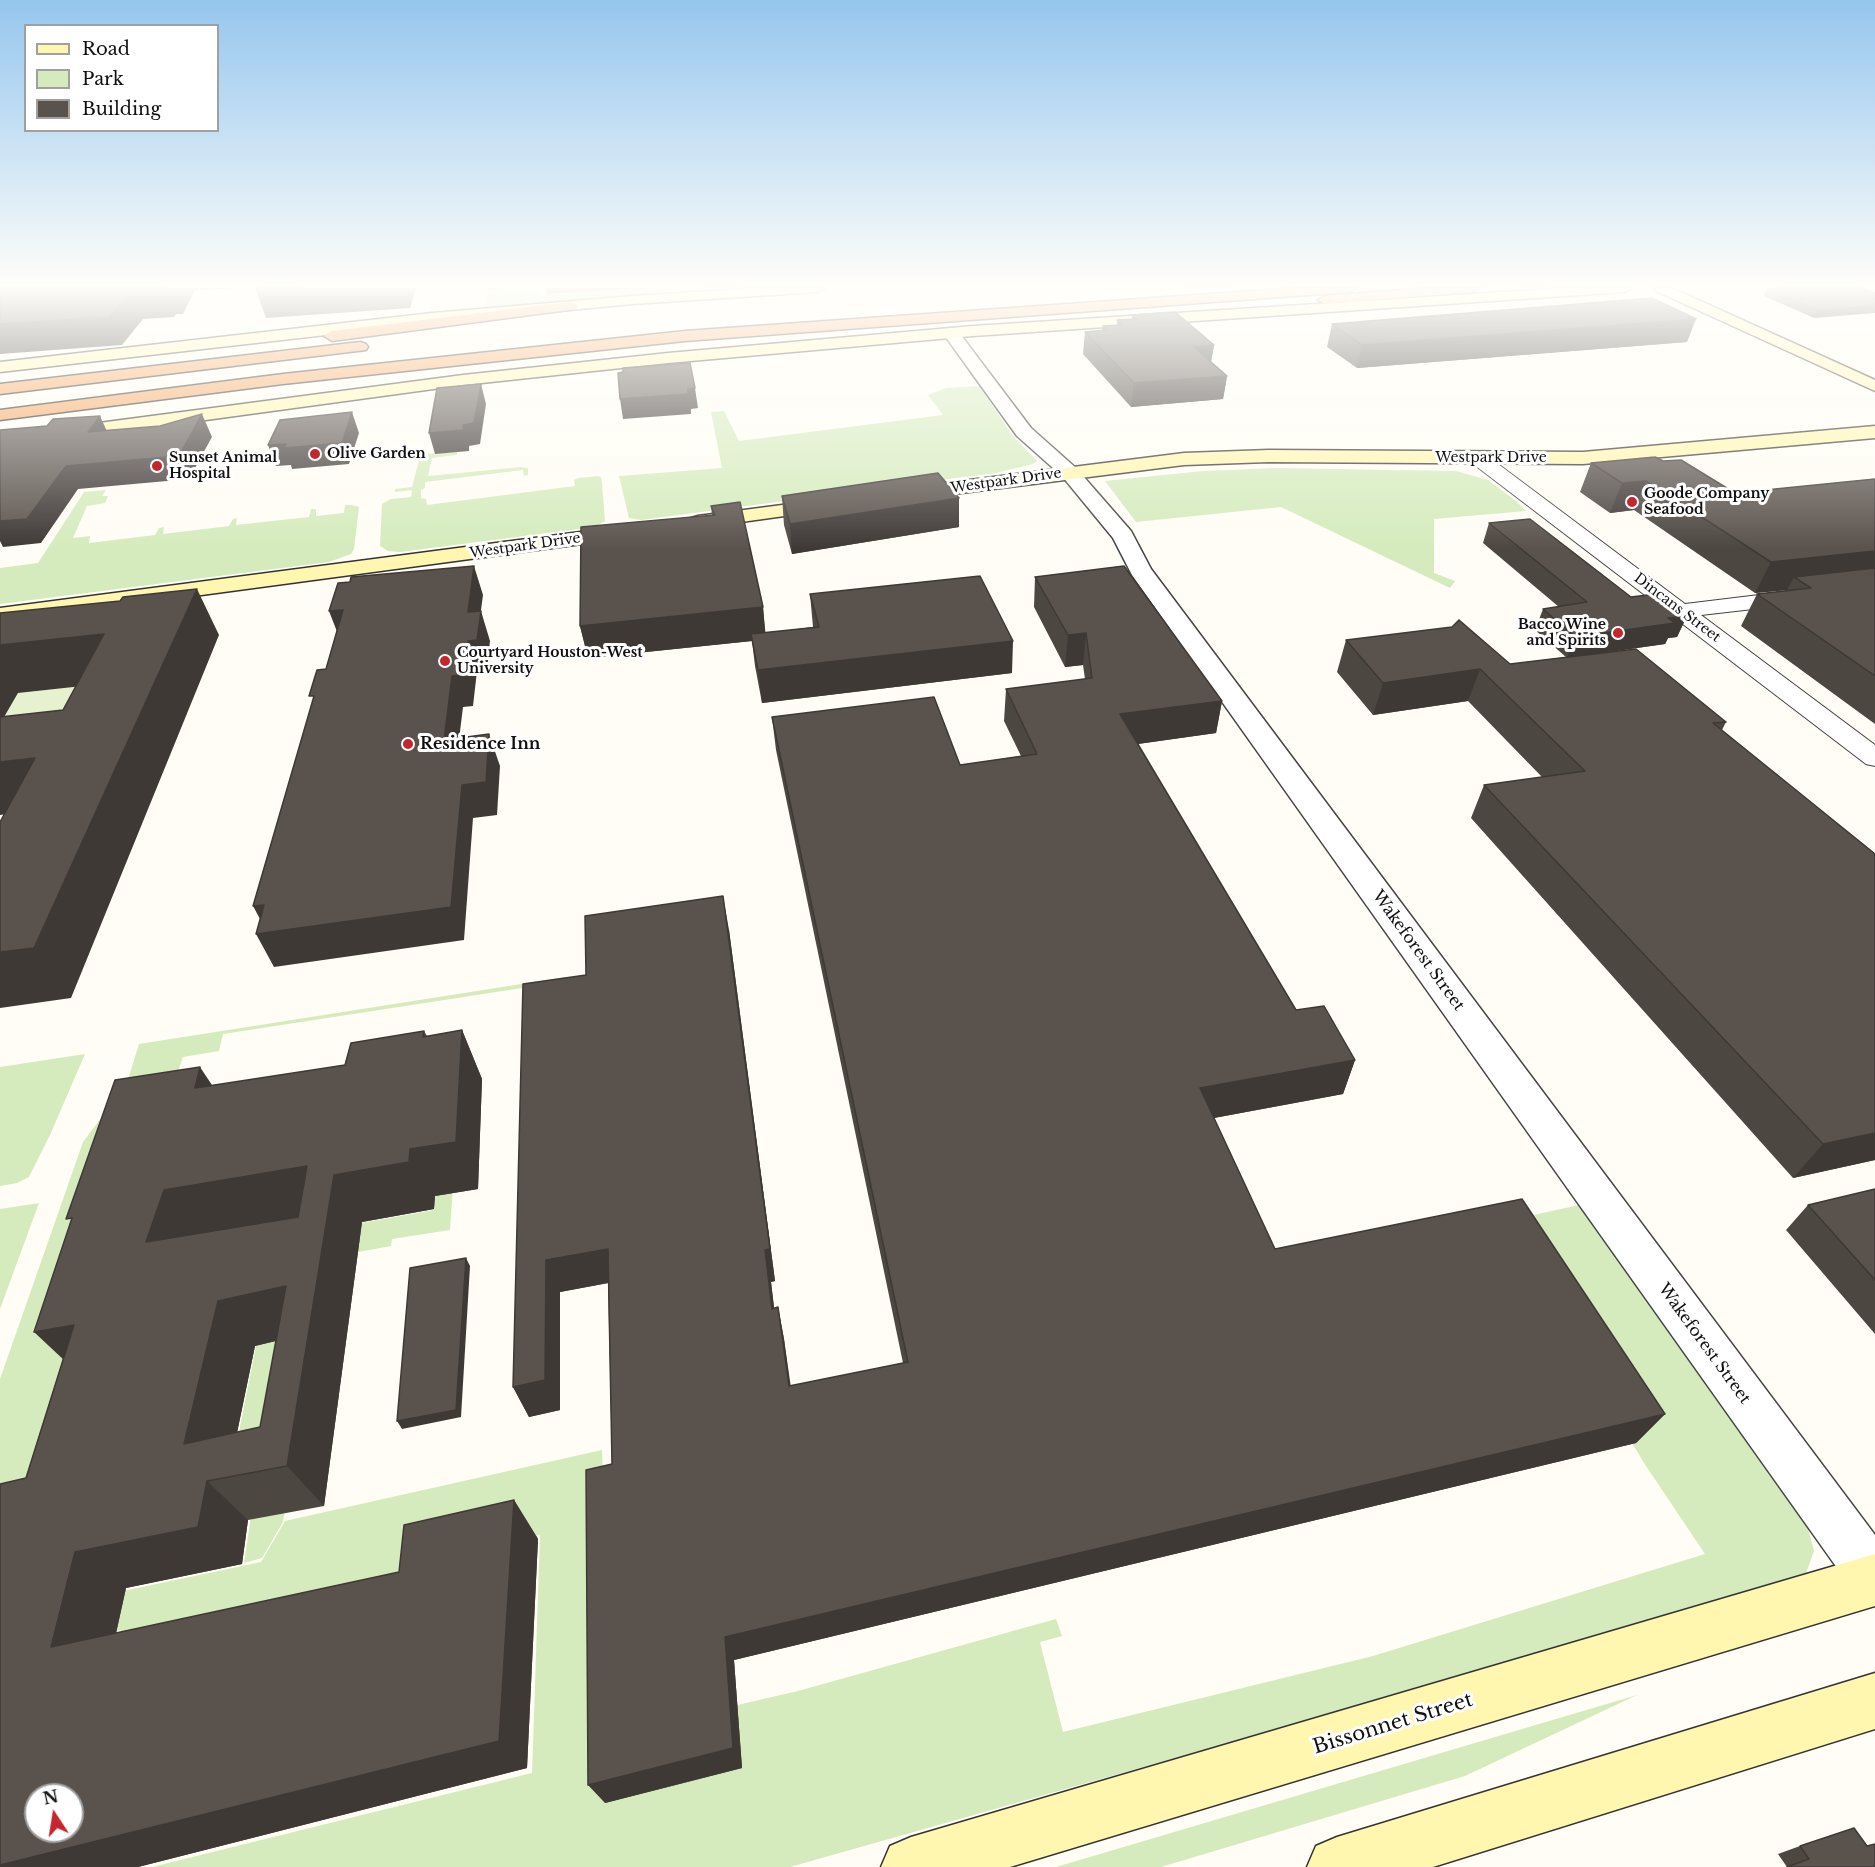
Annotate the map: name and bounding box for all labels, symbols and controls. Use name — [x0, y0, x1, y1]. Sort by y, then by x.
legend — [24, 24, 219, 132]
text: Road — [82, 38, 130, 60]
text: Park — [82, 68, 124, 90]
text: Building — [82, 98, 161, 120]
place label: Olive Garden — [327, 446, 426, 462]
marker: Olive Garden — [308, 447, 322, 461]
place label: Sunset Animal Hospital — [169, 450, 277, 482]
street label: Westpark Drive — [1435, 450, 1547, 466]
marker: Sunset Animal Hospital — [150, 459, 164, 473]
street label: Westpark Drive — [950, 465, 1062, 497]
place label: Goode Company Seafood — [1644, 486, 1769, 518]
marker: Goode Company Seafood — [1625, 495, 1639, 509]
street label: Westpark Drive — [469, 530, 581, 562]
street label: Dincans Street — [1630, 570, 1724, 646]
place label: Bacco Wine and Spirits — [1518, 617, 1606, 650]
marker: Bacco Wine and Spirits — [1611, 626, 1625, 640]
place label: Courtyard Houston-West University — [457, 645, 643, 678]
marker: Courtyard Houston-West University — [438, 654, 452, 668]
place label: Residence Inn — [420, 734, 540, 754]
marker: Residence Inn — [401, 737, 415, 751]
street label: Wakeforest Street — [1368, 887, 1468, 1015]
street label: Wakeforest Street — [1654, 1280, 1754, 1408]
street label: Bissonnet Street — [1310, 1688, 1476, 1760]
north arrow — [24, 1783, 84, 1843]
text: N — [41, 1786, 60, 1809]

